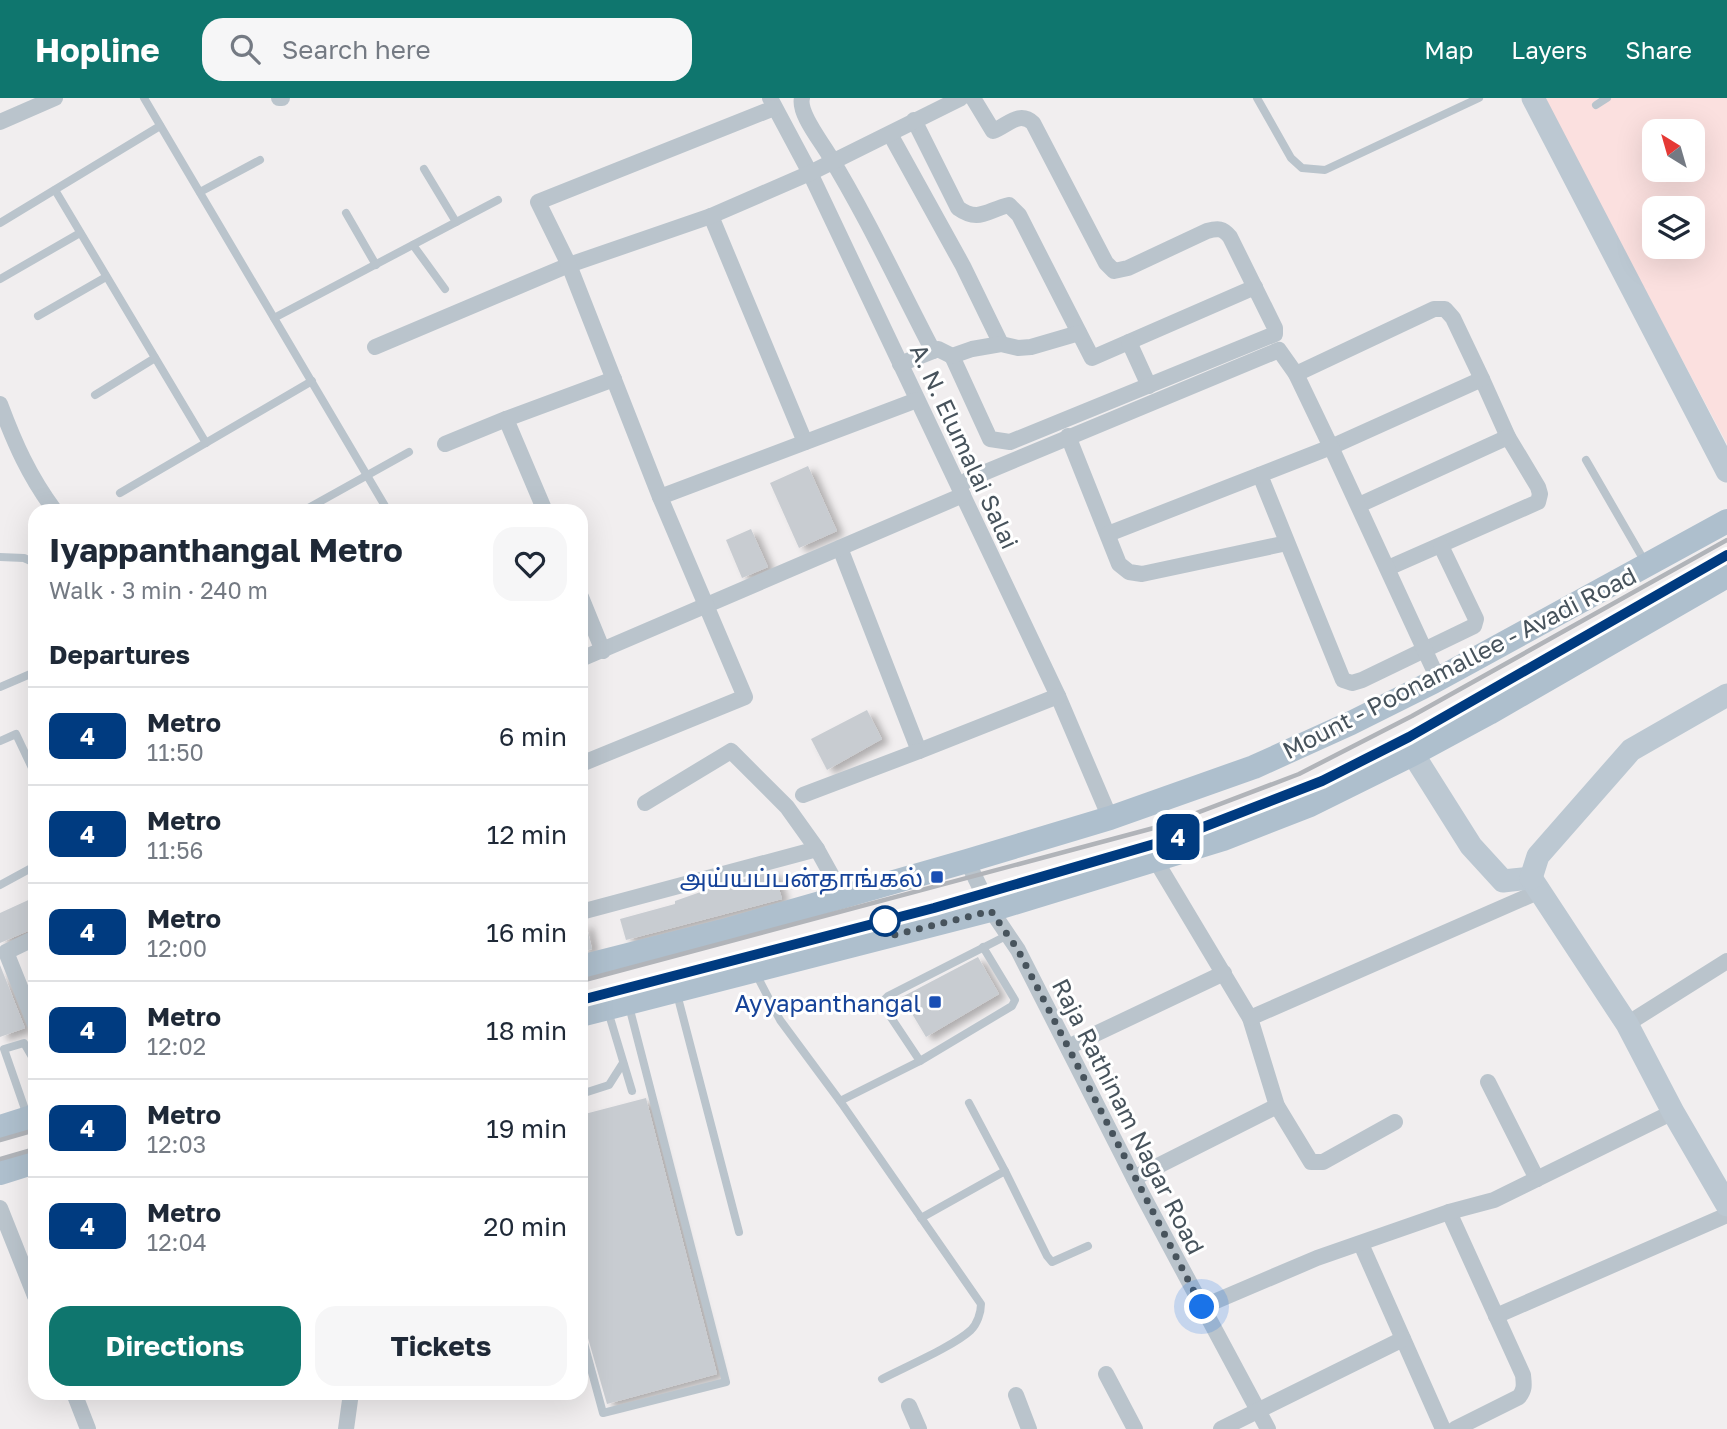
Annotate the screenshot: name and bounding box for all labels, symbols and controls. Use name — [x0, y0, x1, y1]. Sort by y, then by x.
search box — [202, 18, 692, 81]
text: Hopline — [35, 30, 160, 69]
icon: search — [226, 30, 264, 68]
text: Search here — [282, 34, 431, 65]
text: Map — [1424, 35, 1473, 64]
text: Layers — [1511, 35, 1587, 64]
text: Share — [1625, 35, 1692, 64]
north arrow — [1642, 119, 1704, 182]
map controls — [1642, 119, 1705, 259]
button: layers — [1642, 196, 1705, 259]
street label: A. N. Elumalai Salai — [905, 339, 1025, 553]
button: heart — [493, 527, 567, 601]
text: Iyappanthangal Metro — [49, 530, 403, 569]
street label: Mount - Poonamallee - Avadi Road — [1277, 560, 1641, 764]
text: Walk · 3 min · 240 m — [49, 576, 268, 604]
text: Departures — [49, 639, 190, 670]
text: Metro — [147, 707, 221, 738]
text: 4 — [80, 721, 95, 750]
text: 6 min — [499, 721, 567, 752]
text: 11:50 — [147, 738, 204, 766]
text: Metro — [147, 805, 221, 836]
line badge: 4 — [1155, 814, 1201, 860]
text: 4 — [80, 819, 95, 848]
text: 12 min — [487, 819, 567, 850]
text: 4 — [1171, 822, 1186, 851]
text: 11:56 — [147, 836, 203, 864]
place label: அய்யப்பன்தாங்கல் — [680, 863, 923, 895]
marker: அய்யப்பன்தாங்கல் — [929, 869, 945, 885]
text: Metro — [147, 903, 221, 934]
unlabelled marker — [870, 906, 900, 936]
text: 4 — [80, 917, 95, 946]
text: 16 min — [486, 917, 567, 948]
text: 12:00 — [147, 934, 207, 962]
street label: Raja Rathinam Nagar Road — [1047, 973, 1211, 1259]
place label: Ayyapanthangal — [734, 988, 921, 1017]
marker: Ayyapanthangal — [927, 994, 943, 1010]
text: Metro — [147, 1001, 221, 1032]
text: 4 — [80, 1015, 95, 1044]
text: 18 min — [486, 1015, 567, 1046]
text: 12:02 — [147, 1032, 206, 1060]
text: Metro — [147, 1099, 221, 1130]
text: 4 — [80, 1113, 95, 1142]
text: 19 min — [486, 1113, 567, 1144]
text: 12:03 — [147, 1130, 206, 1158]
text: Metro — [147, 1197, 221, 1228]
text: 4 — [80, 1211, 95, 1240]
text: 20 min — [483, 1211, 567, 1242]
text: 12:04 — [147, 1228, 207, 1256]
your location — [1184, 1289, 1219, 1324]
button: Directions — [49, 1306, 301, 1386]
button: Tickets — [315, 1306, 567, 1386]

